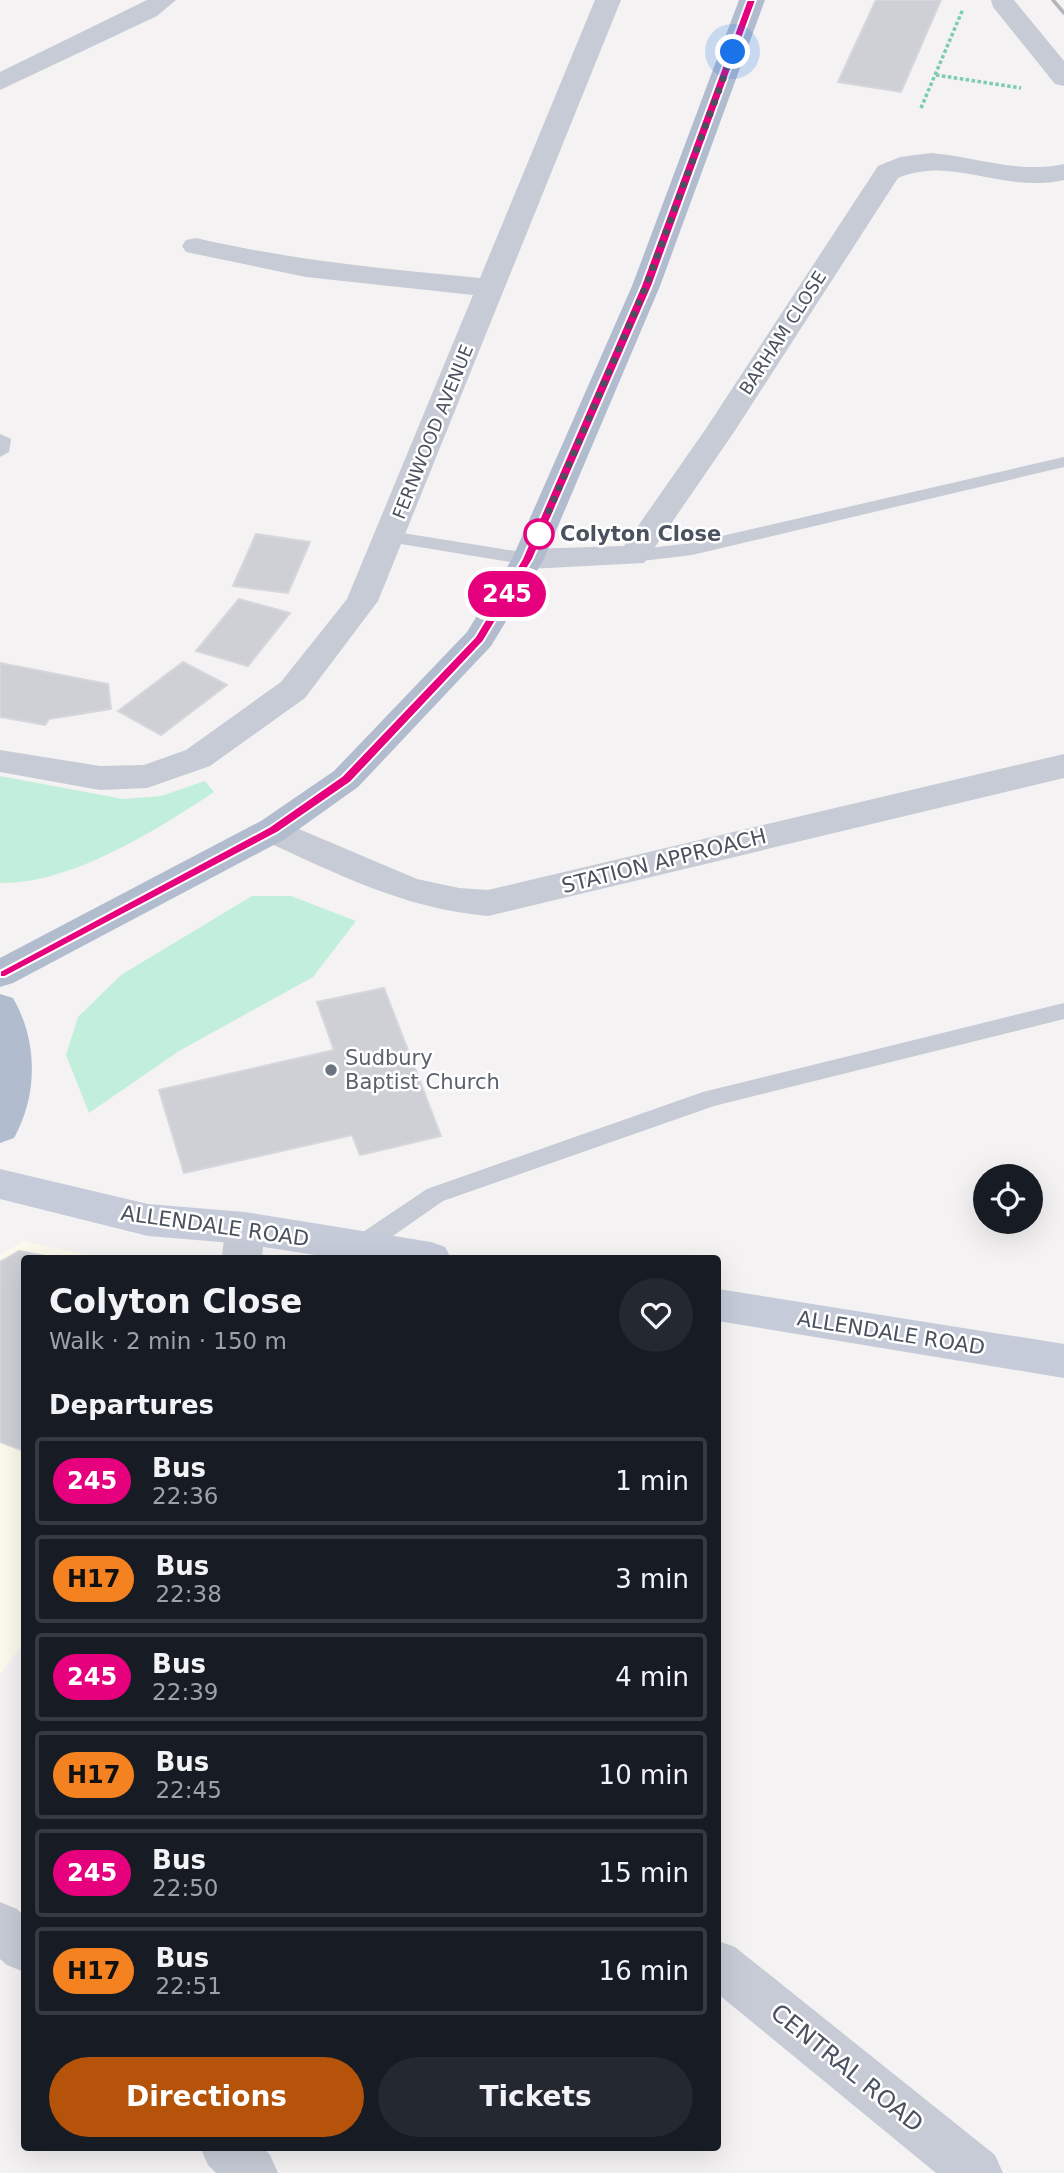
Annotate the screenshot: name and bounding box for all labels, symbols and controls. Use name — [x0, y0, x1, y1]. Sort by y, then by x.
your location — [715, 34, 750, 69]
street label: BARHAM CLOSE — [735, 267, 830, 398]
street label: FERNWOOD AVENUE — [388, 342, 477, 522]
marker: Colyton Close — [524, 519, 554, 549]
place label: Colyton Close — [560, 522, 721, 546]
line badge: 245 — [467, 571, 547, 617]
text: 245 — [482, 580, 532, 608]
street label: STATION APPROACH — [559, 824, 769, 898]
place label: Sudbury Baptist Church — [345, 1046, 500, 1094]
marker: Sudbury Baptist Church — [323, 1062, 339, 1078]
map controls — [973, 1164, 1043, 1234]
button: locate — [973, 1164, 1043, 1234]
street label: ALLENDALE ROAD — [119, 1201, 311, 1251]
button: heart — [619, 1278, 693, 1352]
text: Colyton Close — [49, 1282, 302, 1321]
street label: ALLENDALE ROAD — [795, 1306, 987, 1360]
text: Walk · 2 min · 150 m — [49, 1328, 287, 1354]
text: Departures — [49, 1390, 214, 1420]
text: Bus — [152, 1453, 206, 1483]
text: 1 min — [615, 1466, 689, 1496]
text: 245 — [67, 1467, 117, 1495]
text: 22:36 — [152, 1483, 218, 1509]
text: Bus — [155, 1551, 209, 1581]
text: 3 min — [615, 1564, 689, 1594]
text: H17 — [67, 1565, 120, 1593]
text: 22:38 — [155, 1581, 222, 1607]
text: Bus — [152, 1649, 206, 1679]
text: 4 min — [615, 1662, 689, 1692]
text: 245 — [67, 1663, 117, 1691]
text: 22:39 — [152, 1679, 218, 1705]
text: Bus — [155, 1747, 209, 1777]
text: 10 min — [599, 1760, 689, 1790]
text: H17 — [67, 1761, 120, 1789]
text: 22:45 — [155, 1777, 222, 1803]
text: Bus — [152, 1845, 206, 1875]
text: 15 min — [599, 1858, 689, 1888]
text: 245 — [67, 1859, 117, 1887]
text: 22:50 — [152, 1875, 218, 1901]
text: Bus — [155, 1943, 209, 1973]
text: 16 min — [599, 1956, 689, 1986]
text: H17 — [67, 1957, 120, 1985]
text: 22:51 — [155, 1973, 222, 1999]
street label: CENTRAL ROAD — [765, 1998, 929, 2138]
button: Directions — [49, 2057, 364, 2137]
button: Tickets — [378, 2057, 693, 2137]

